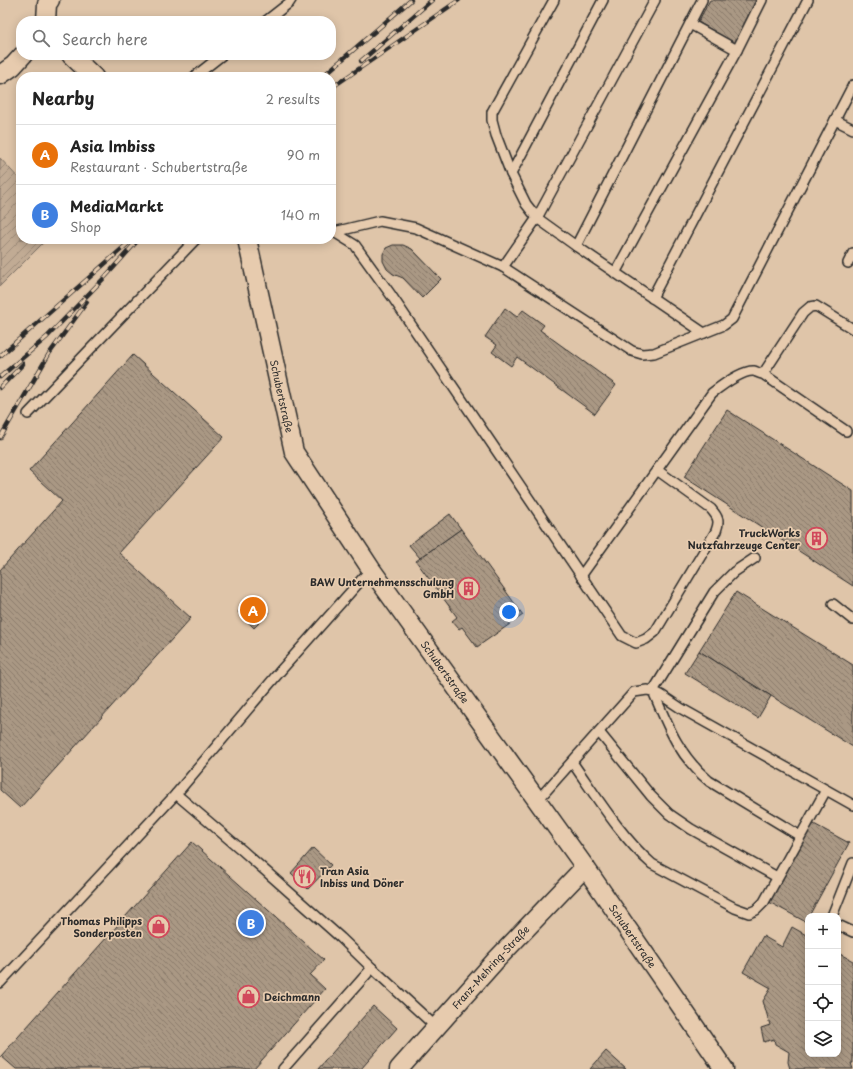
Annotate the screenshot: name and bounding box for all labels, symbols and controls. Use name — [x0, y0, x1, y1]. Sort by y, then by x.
search box — [16, 16, 336, 60]
icon: search — [30, 27, 52, 49]
text: Search here — [62, 27, 148, 50]
text: Nearby — [32, 85, 94, 111]
text: 2 results — [266, 89, 320, 108]
text: Asia Imbiss — [70, 134, 155, 157]
text: A — [40, 145, 50, 164]
text: 90 m — [287, 145, 320, 164]
text: Restaurant · Schubertstraße — [70, 157, 248, 176]
text: MediaMarkt — [70, 194, 164, 217]
text: B — [41, 205, 49, 224]
text: 140 m — [281, 205, 320, 224]
text: Shop — [70, 217, 101, 236]
street label: Schubertstraße — [267, 358, 297, 434]
place label: TruckWorks Nutzfahrzeuge Center — [688, 525, 801, 552]
building icon: TruckWorks Nutzfahrzeuge Center — [803, 526, 829, 552]
place label: BAW Unternehmensschulung GmbH — [310, 574, 454, 601]
building icon: BAW Unternehmensschulung GmbH — [456, 575, 482, 601]
pin: A — [240, 595, 266, 625]
your location — [499, 602, 519, 622]
street label: Schubertstraße — [418, 637, 473, 706]
place label: Tran Asia Inbiss und Döner — [320, 863, 405, 890]
restaurant icon: Tran Asia Inbiss und Döner — [291, 864, 317, 890]
street label: Schubertstraße — [606, 901, 660, 971]
pin: B — [238, 908, 264, 938]
place label: Thomas Philipps Sonderposten — [61, 913, 142, 940]
map controls — [805, 913, 841, 1057]
button: + — [805, 913, 841, 949]
shop icon: Thomas Philipps Sonderposten — [145, 914, 171, 940]
street label: Franz-Mehring-Straße — [448, 922, 532, 1012]
button: − — [805, 949, 841, 985]
shop icon: Deichmann — [235, 984, 261, 1010]
button: locate — [805, 985, 841, 1021]
place label: Deichmann — [264, 989, 320, 1004]
button: layers — [805, 1021, 841, 1057]

